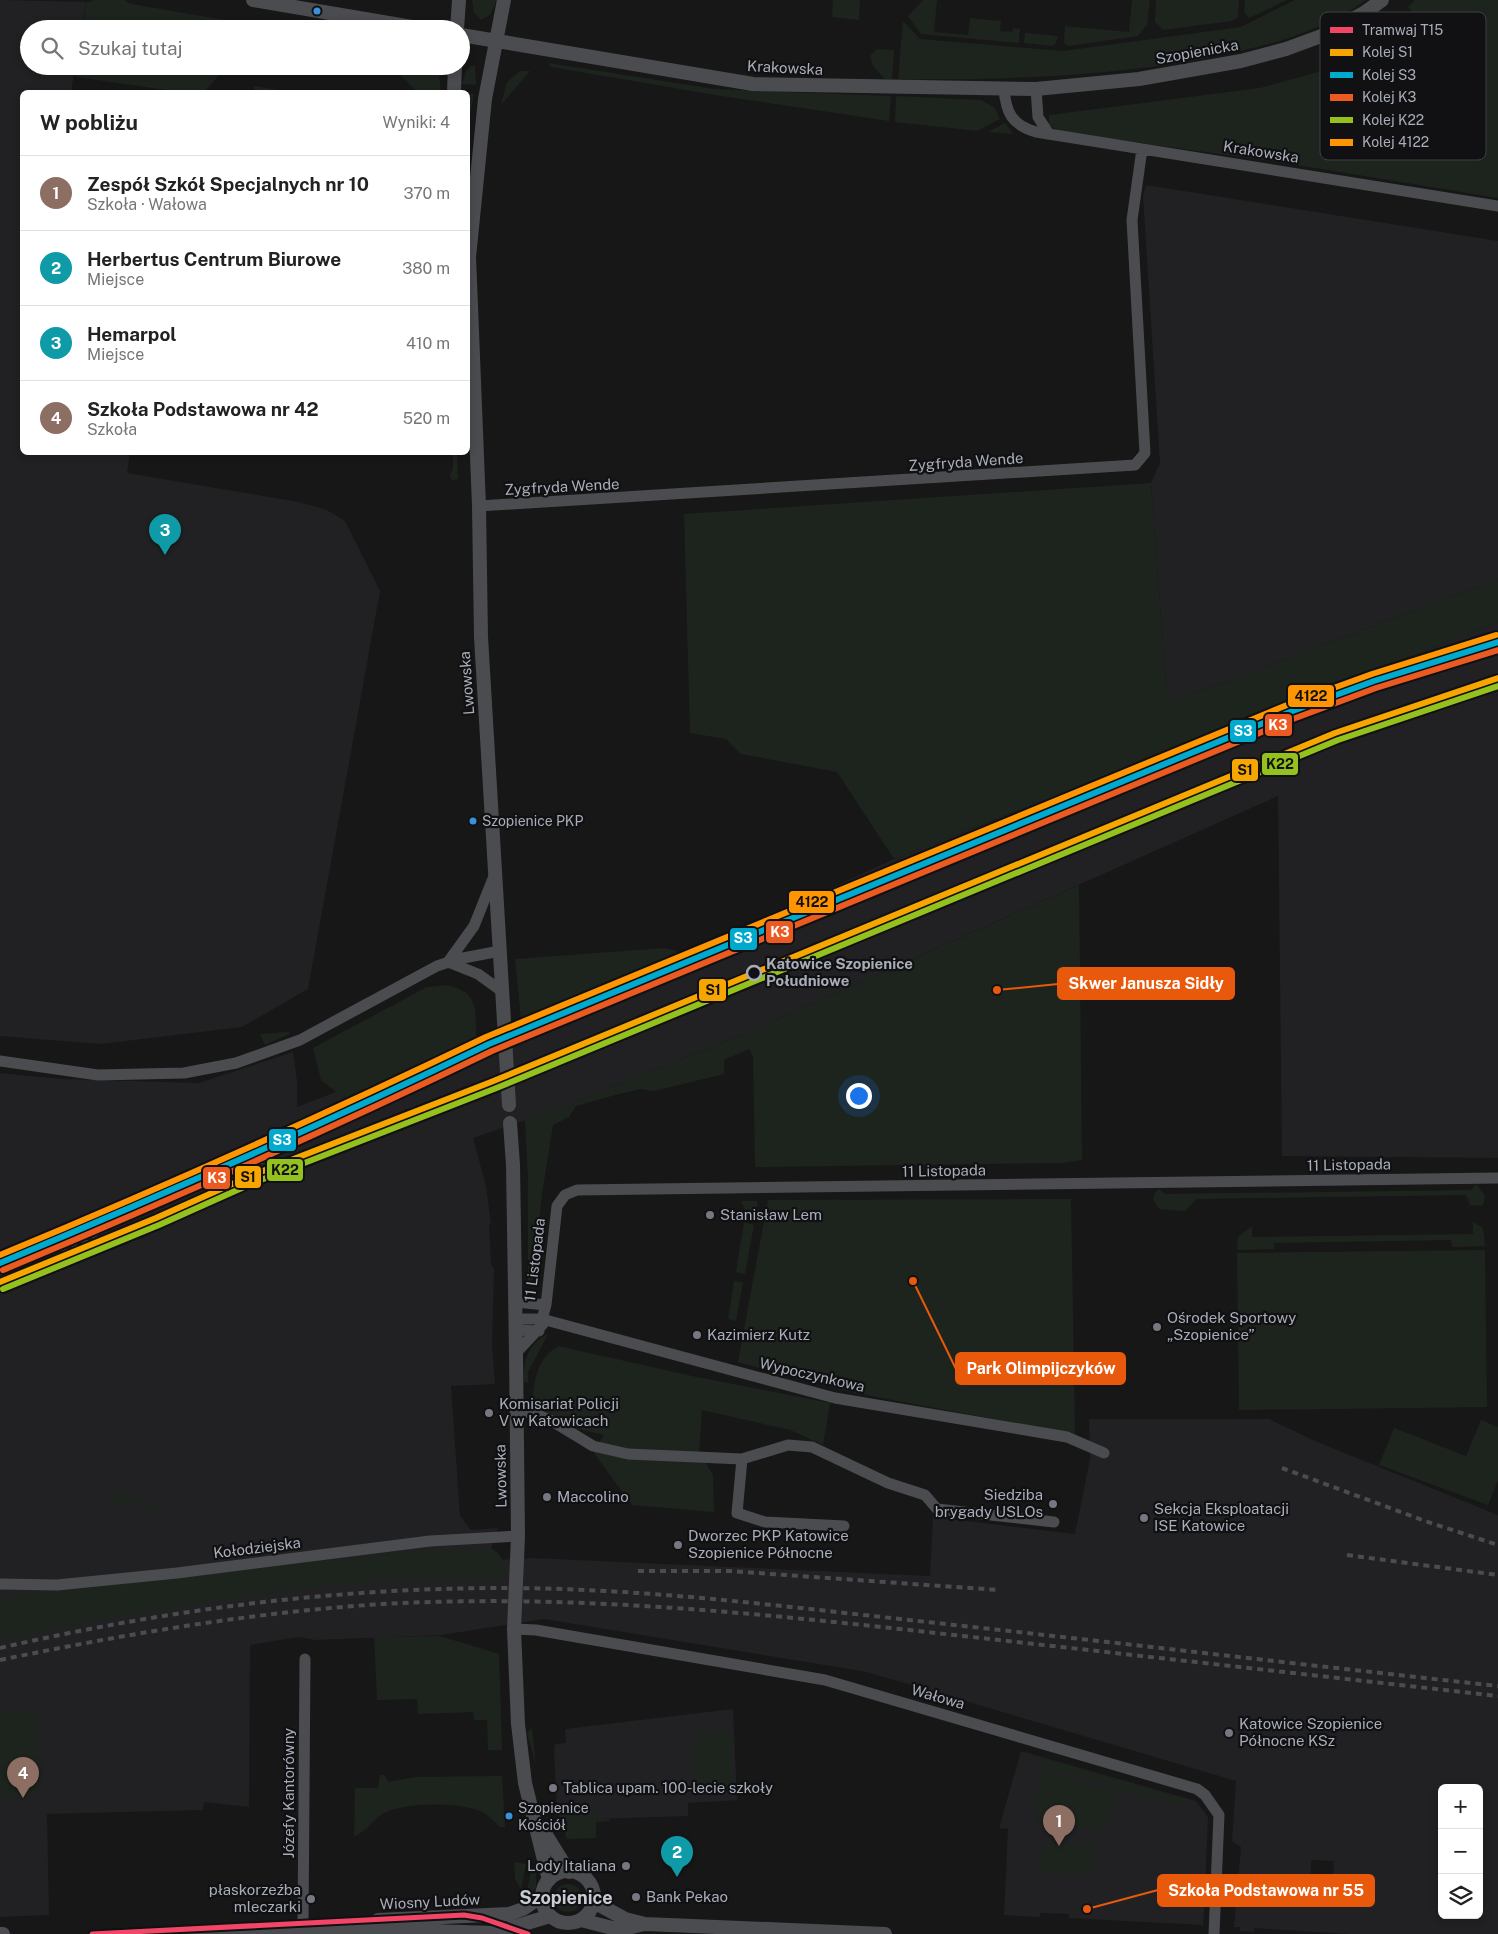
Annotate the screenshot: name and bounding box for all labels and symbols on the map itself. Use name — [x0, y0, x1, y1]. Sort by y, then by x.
unlabelled marker — [312, 6, 322, 16]
legend — [1320, 12, 1486, 160]
text: Tramwaj T15 — [1362, 22, 1443, 38]
street label: Szopienicka — [1154, 36, 1240, 67]
text: Kolej S1 — [1362, 44, 1413, 60]
street label: Krakowska — [747, 57, 824, 78]
text: Kolej S3 — [1362, 67, 1416, 83]
text: Kolej K3 — [1362, 89, 1417, 105]
text: Kolej K22 — [1362, 112, 1424, 128]
text: Kolej 4122 — [1362, 134, 1429, 150]
street label: Krakowska — [1222, 137, 1300, 166]
street label: Zygfryda Wende — [908, 449, 1024, 474]
street label: Zygfryda Wende — [504, 475, 620, 498]
pin: 3 — [149, 514, 181, 555]
street label: Lwowska — [456, 651, 477, 715]
line badge: 4122 — [1287, 684, 1335, 708]
text: 4122 — [1295, 688, 1328, 704]
line badge: K3 — [1264, 713, 1293, 737]
text: K3 — [1268, 717, 1288, 733]
line badge: S3 — [1229, 719, 1257, 743]
text: S3 — [1234, 723, 1253, 739]
line badge: K22 — [1261, 752, 1299, 776]
text: K22 — [1266, 756, 1294, 772]
line badge: S1 — [1231, 758, 1259, 782]
text: S1 — [1237, 762, 1253, 778]
place label: Szopienice PKP — [482, 813, 583, 829]
marker: Szopienice PKP — [468, 816, 478, 826]
line badge: 4122 — [788, 890, 835, 914]
text: 4122 — [796, 894, 829, 910]
line badge: K3 — [765, 920, 794, 944]
text: K3 — [770, 924, 790, 940]
line badge: S3 — [729, 927, 758, 951]
text: S3 — [734, 930, 753, 946]
place label: Katowice Szopienice Południowe — [766, 955, 913, 989]
marker: Katowice Szopienice Południowe — [746, 965, 762, 981]
callout: Skwer Janusza Sidły — [1058, 968, 1234, 999]
text: Skwer Janusza Sidły — [1068, 974, 1224, 993]
line badge: S1 — [698, 978, 727, 1002]
text: S1 — [705, 982, 721, 998]
your location — [846, 1083, 872, 1109]
line badge: S3 — [268, 1128, 297, 1152]
text: S3 — [273, 1132, 292, 1148]
street label: 11 Listopada — [1307, 1155, 1391, 1174]
line badge: K22 — [266, 1158, 304, 1182]
street label: 11 Listopada — [902, 1161, 986, 1180]
text: K22 — [271, 1162, 299, 1178]
line badge: S1 — [234, 1165, 262, 1189]
line badge: K3 — [202, 1166, 231, 1190]
text: S1 — [240, 1169, 256, 1185]
text: K3 — [207, 1170, 227, 1186]
place label: Stanisław Lem — [720, 1206, 822, 1223]
marker: Stanisław Lem — [704, 1209, 716, 1221]
street label: 11 Listopada — [521, 1217, 548, 1303]
place label: Ośrodek Sportowy „Szopienice” — [1167, 1309, 1296, 1343]
marker: Ośrodek Sportowy „Szopienice” — [1151, 1321, 1163, 1333]
place label: Kazimierz Kutz — [707, 1326, 810, 1343]
marker: Kazimierz Kutz — [691, 1329, 703, 1341]
callout: Park Olimpijczyków — [956, 1353, 1125, 1384]
street label: Wypoczynkowa — [758, 1354, 867, 1395]
text: Park Olimpijczyków — [966, 1359, 1116, 1378]
place label: Komisariat Policji V w Katowicach — [499, 1395, 619, 1429]
marker: Komisariat Policji V w Katowicach — [483, 1407, 495, 1419]
street label: Lwowska — [491, 1444, 510, 1508]
place label: Siedziba brygady USLOs — [935, 1486, 1043, 1520]
place label: Maccolino — [557, 1488, 629, 1505]
marker: Maccolino — [541, 1491, 553, 1503]
marker: Siedziba brygady USLOs — [1047, 1498, 1059, 1510]
place label: Sekcja Eksploatacji ISE Katowice — [1154, 1500, 1289, 1534]
marker: Sekcja Eksploatacji ISE Katowice — [1138, 1512, 1150, 1524]
place label: Dworzec PKP Katowice Szopienice Północne — [688, 1527, 849, 1561]
street label: Kołodziejska — [212, 1534, 302, 1561]
marker: Dworzec PKP Katowice Szopienice Północne — [672, 1539, 684, 1551]
street label: Wałowa — [909, 1681, 967, 1712]
place label: Katowice Szopienice Północne KSz — [1239, 1715, 1382, 1749]
marker: Katowice Szopienice Północne KSz — [1223, 1727, 1235, 1739]
street label: Józefy Kantorówny — [280, 1728, 297, 1858]
pin: 4 — [7, 1757, 39, 1798]
place label: Tablica upam. 100-lecie szkoły — [563, 1779, 773, 1796]
marker: Tablica upam. 100-lecie szkoły — [547, 1782, 559, 1794]
place label: Szopienice Kościół — [518, 1800, 589, 1833]
pin: 1 — [1043, 1805, 1075, 1846]
marker: Szopienice Kościół — [504, 1811, 514, 1821]
pin: 2 — [661, 1836, 693, 1877]
place label: Lody Italiana — [527, 1857, 616, 1874]
marker: Lody Italiana — [620, 1860, 632, 1872]
callout: Szkoła Podstawowa nr 55 — [1158, 1875, 1374, 1906]
place label: płaskorzeźba mleczarki — [209, 1881, 301, 1915]
text: Szkoła Podstawowa nr 55 — [1168, 1881, 1364, 1900]
district label: Szopienice — [519, 1887, 613, 1908]
place label: Bank Pekao — [646, 1888, 728, 1905]
street label: Wiosny Ludów — [379, 1890, 481, 1913]
marker: Bank Pekao — [630, 1891, 642, 1903]
marker: płaskorzeźba mleczarki — [305, 1893, 317, 1905]

